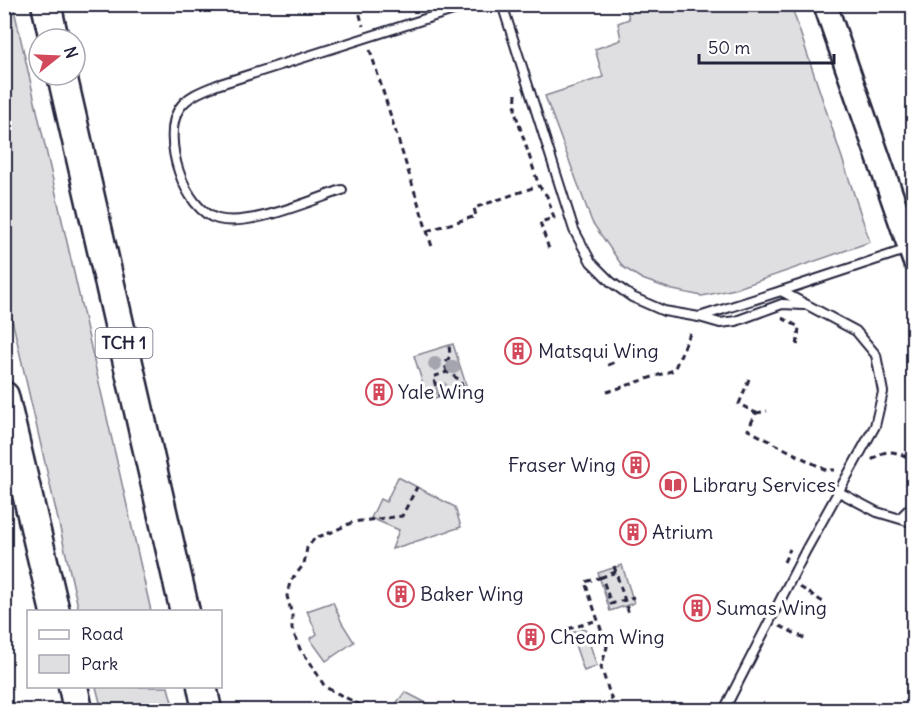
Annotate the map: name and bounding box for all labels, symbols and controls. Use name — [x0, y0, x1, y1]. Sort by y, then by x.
north arrow — [27, 27, 87, 87]
scale bar — [699, 27, 834, 65]
text: 50 m — [708, 36, 750, 59]
text: N — [60, 44, 82, 61]
road number: TCH 1 — [96, 328, 152, 358]
building icon: Matsqui Wing — [503, 336, 533, 366]
place label: Matsqui Wing — [538, 338, 659, 363]
building icon: Yale Wing — [364, 377, 394, 407]
place label: Yale Wing — [398, 379, 485, 404]
building icon: Fraser Wing — [621, 450, 651, 480]
place label: Fraser Wing — [508, 452, 616, 477]
library icon: Library Services — [658, 470, 688, 500]
place label: Library Services — [692, 472, 836, 497]
building icon: Atrium — [618, 517, 648, 547]
place label: Atrium — [652, 519, 713, 544]
building icon: Baker Wing — [386, 579, 416, 609]
place label: Baker Wing — [420, 581, 524, 606]
building icon: Sumas Wing — [682, 593, 712, 623]
place label: Sumas Wing — [716, 595, 827, 620]
legend — [27, 610, 222, 688]
text: Road — [81, 622, 124, 645]
building icon: Cheam Wing — [516, 622, 546, 652]
place label: Cheam Wing — [550, 624, 665, 649]
text: Park — [81, 652, 118, 675]

